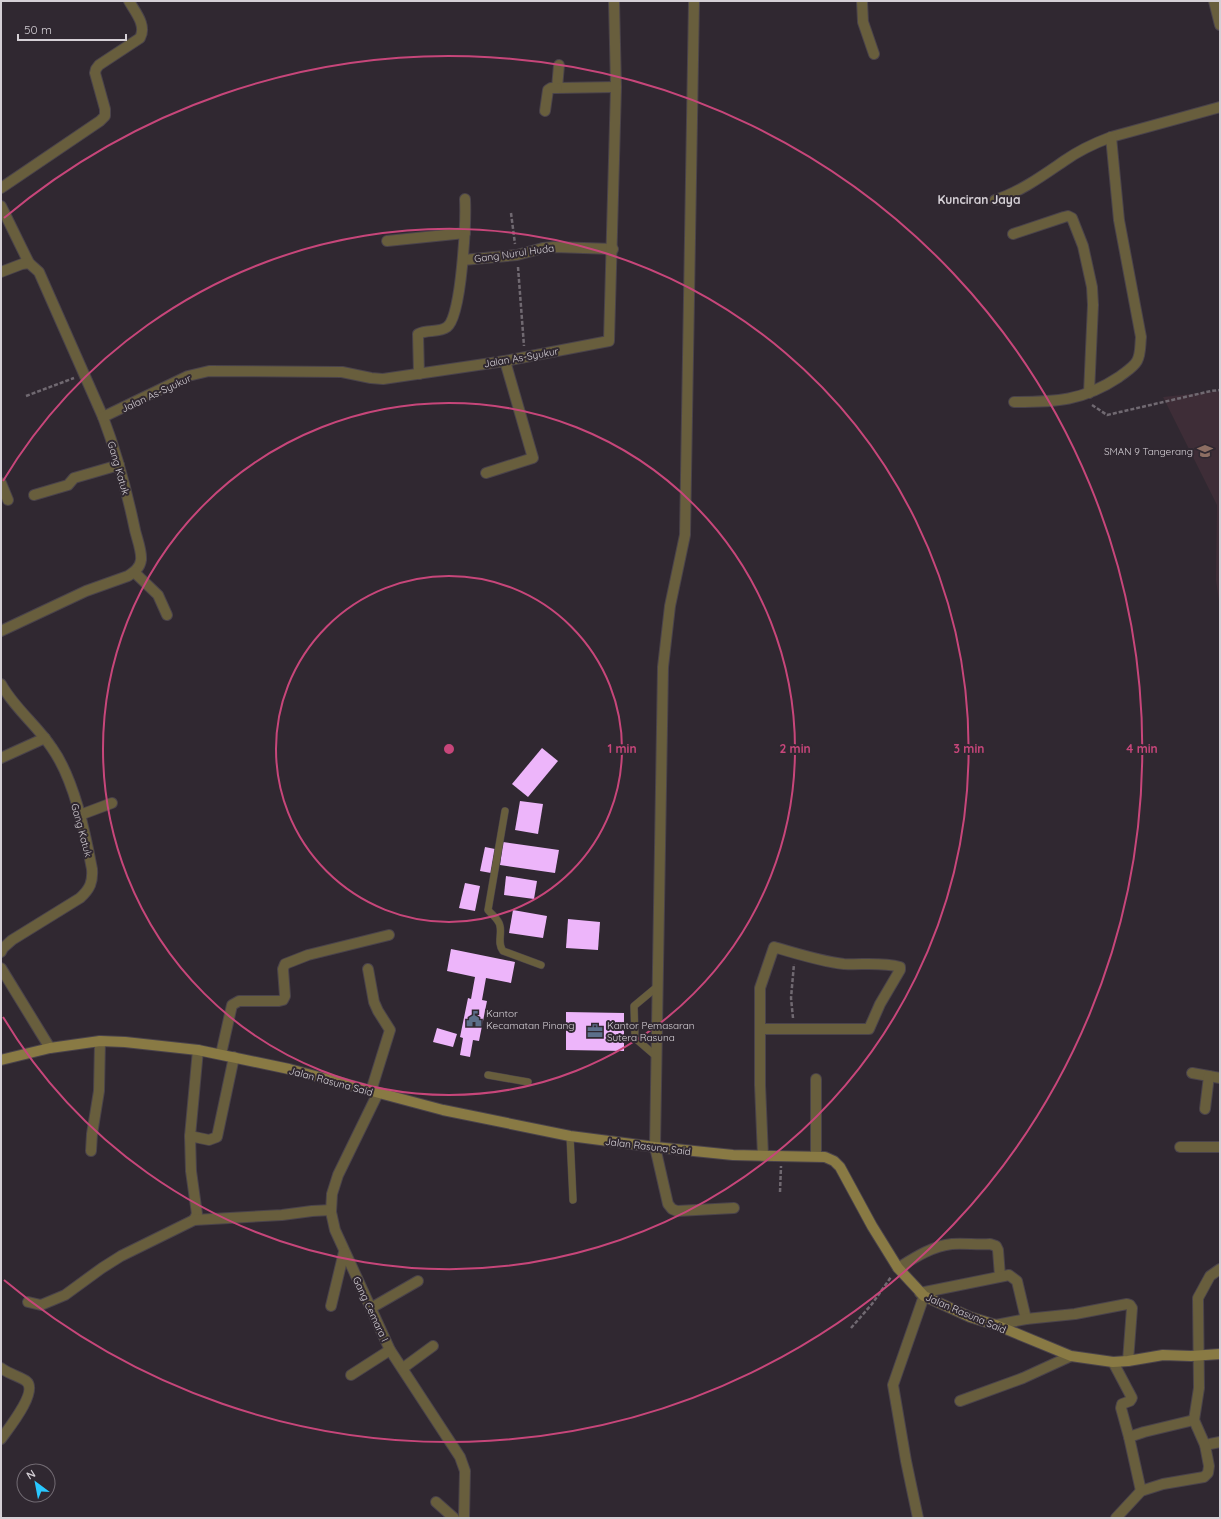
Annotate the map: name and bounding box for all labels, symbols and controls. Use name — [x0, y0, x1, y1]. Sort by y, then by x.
scale bar — [18, 16, 126, 42]
text: 50 m — [24, 22, 52, 37]
district label: Kunciran Jaya — [938, 192, 1020, 207]
street label: Gang Nurul Huda — [473, 241, 555, 266]
street label: Jalan As-Syukur — [483, 345, 560, 370]
street label: Jalan As-Syukur — [119, 372, 193, 415]
street label: Gang Katuk — [105, 440, 132, 496]
school or university icon: SMAN 9 Tangerang — [1196, 442, 1214, 460]
place label: SMAN 9 Tangerang — [1104, 445, 1193, 458]
text: 1 min — [607, 741, 637, 756]
text: 2 min — [779, 741, 811, 756]
text: 3 min — [954, 741, 984, 756]
text: 4 min — [1126, 741, 1158, 756]
centre of rings — [442, 742, 456, 756]
street label: Gang Katuk — [68, 802, 95, 858]
place label: Kantor Kecamatan Pinang — [486, 1007, 575, 1032]
public building icon: Kantor Kecamatan Pinang — [465, 1010, 483, 1028]
place label: Kantor Pemasaran Sutera Rasuna — [607, 1019, 695, 1044]
office icon: Kantor Pemasaran Sutera Rasuna — [586, 1022, 604, 1040]
street label: Jalan Rasuna Said — [288, 1064, 374, 1099]
street label: Jalan Rasuna Said — [604, 1135, 692, 1158]
street label: Gang Cemara I — [350, 1275, 391, 1344]
street label: Jalan Rasuna Said — [924, 1291, 1008, 1336]
north arrow — [16, 1463, 56, 1503]
text: N — [24, 1466, 38, 1483]

